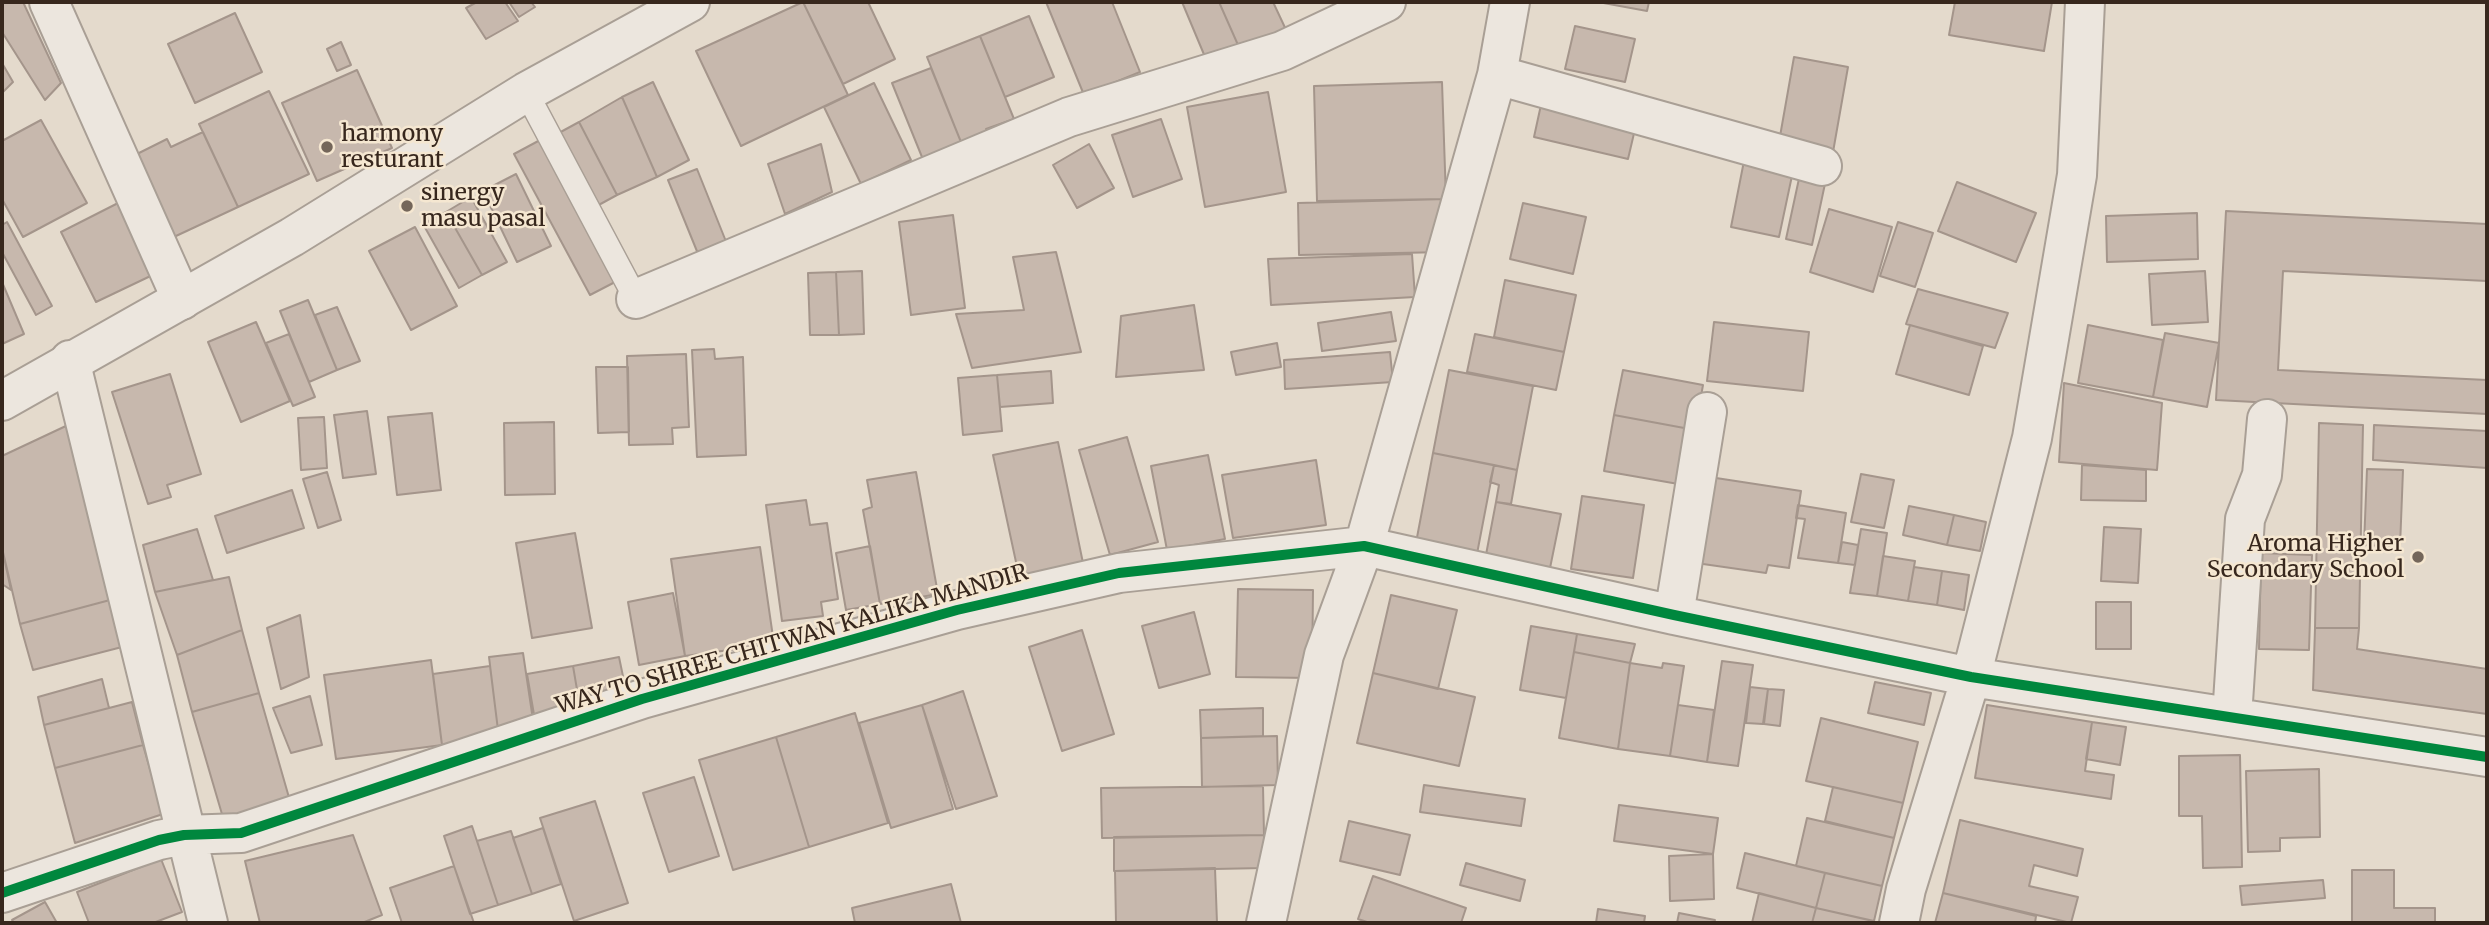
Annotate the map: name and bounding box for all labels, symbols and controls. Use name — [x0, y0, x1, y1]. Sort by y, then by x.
place label: harmony resturant — [341, 120, 444, 174]
marker: harmony resturant — [319, 139, 335, 155]
place label: sinergy masu pasal — [421, 179, 545, 233]
marker: sinergy masu pasal — [399, 198, 415, 214]
place label: Aroma Higher Secondary School — [2207, 530, 2404, 584]
marker: Aroma Higher Secondary School — [2410, 549, 2426, 565]
street label: WAY TO SHREE CHITWAN KALIKA MANDIR — [553, 559, 1031, 721]

